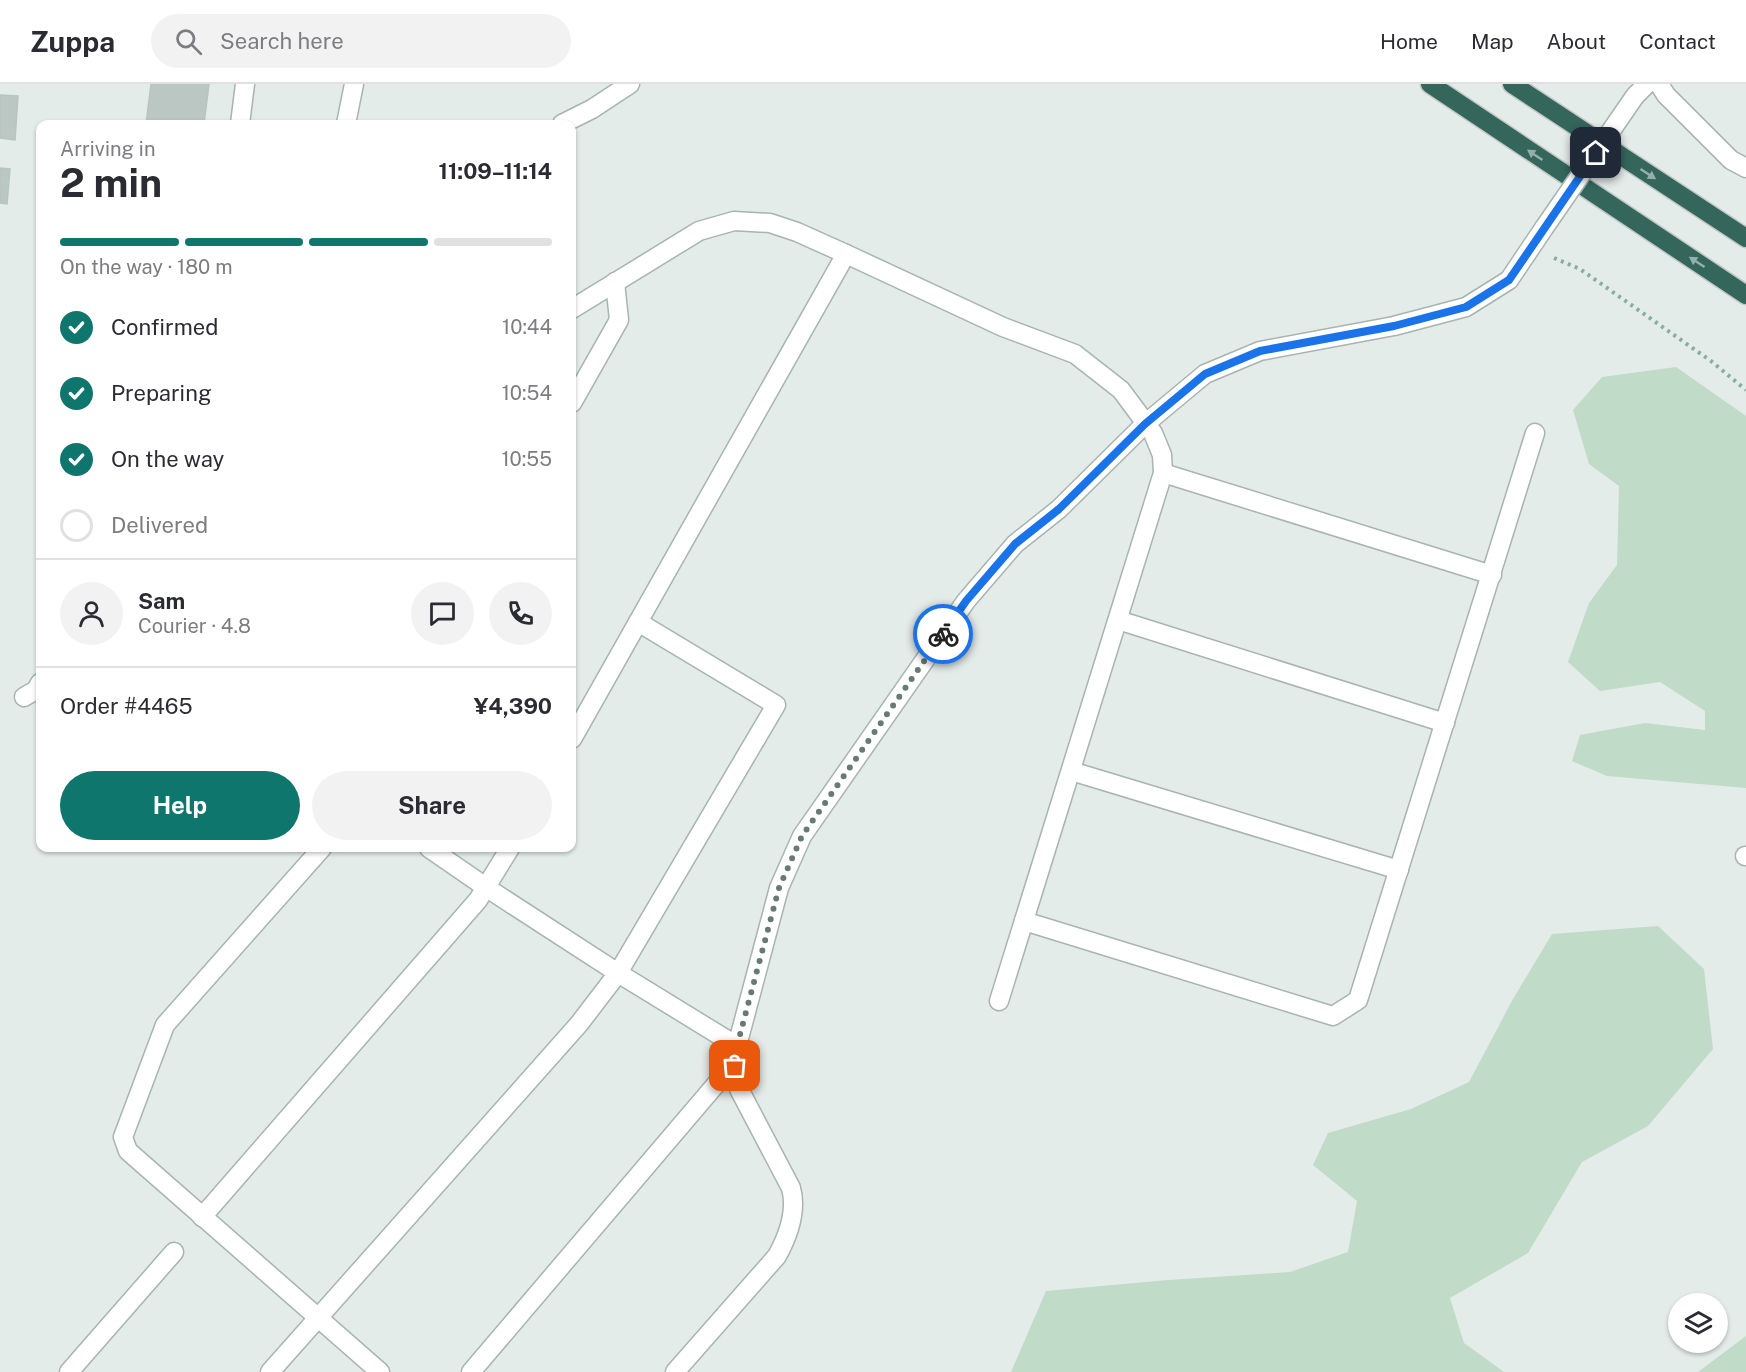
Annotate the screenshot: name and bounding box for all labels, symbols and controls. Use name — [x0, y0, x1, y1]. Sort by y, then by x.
search box — [151, 14, 571, 68]
text: Zuppa — [30, 25, 115, 58]
icon: search — [172, 25, 205, 58]
text: Search here — [220, 28, 344, 54]
text: Home — [1380, 29, 1438, 54]
text: Map — [1471, 29, 1514, 54]
text: About — [1547, 29, 1606, 54]
text: Contact — [1639, 29, 1716, 54]
pin — [1570, 127, 1621, 178]
icon: home — [1579, 136, 1612, 169]
text: Arriving in — [60, 137, 155, 161]
one-way arrow — [1527, 149, 1543, 161]
text: 11:09–11:14 — [439, 158, 552, 184]
text: 2 min — [60, 160, 162, 206]
one-way arrow — [1640, 169, 1657, 180]
text: On the way · 180 m — [60, 255, 232, 279]
one-way arrow — [1689, 257, 1705, 268]
icon: check — [60, 311, 93, 344]
text: Confirmed — [111, 314, 218, 340]
text: 10:44 — [502, 315, 552, 339]
icon: check — [60, 377, 93, 410]
text: Preparing — [111, 380, 212, 406]
text: 10:54 — [502, 381, 552, 405]
icon: check — [60, 443, 93, 476]
text: On the way — [111, 446, 224, 472]
text: 10:55 — [501, 447, 552, 471]
text: Delivered — [111, 512, 208, 538]
button: person — [60, 582, 123, 645]
button: chat — [411, 582, 474, 645]
button: phone — [489, 582, 552, 645]
text: Sam — [138, 588, 185, 614]
courier — [913, 604, 973, 664]
text: Courier · 4.8 — [138, 614, 251, 638]
icon: bike — [927, 618, 960, 651]
text: Order #4465 — [60, 693, 193, 719]
text: ¥4,390 — [474, 693, 552, 719]
button: Help — [60, 771, 300, 840]
button: Share — [312, 771, 552, 840]
pin — [709, 1040, 760, 1091]
icon: bag — [718, 1049, 751, 1082]
map controls — [1668, 1293, 1728, 1353]
button: layers — [1668, 1293, 1728, 1353]

